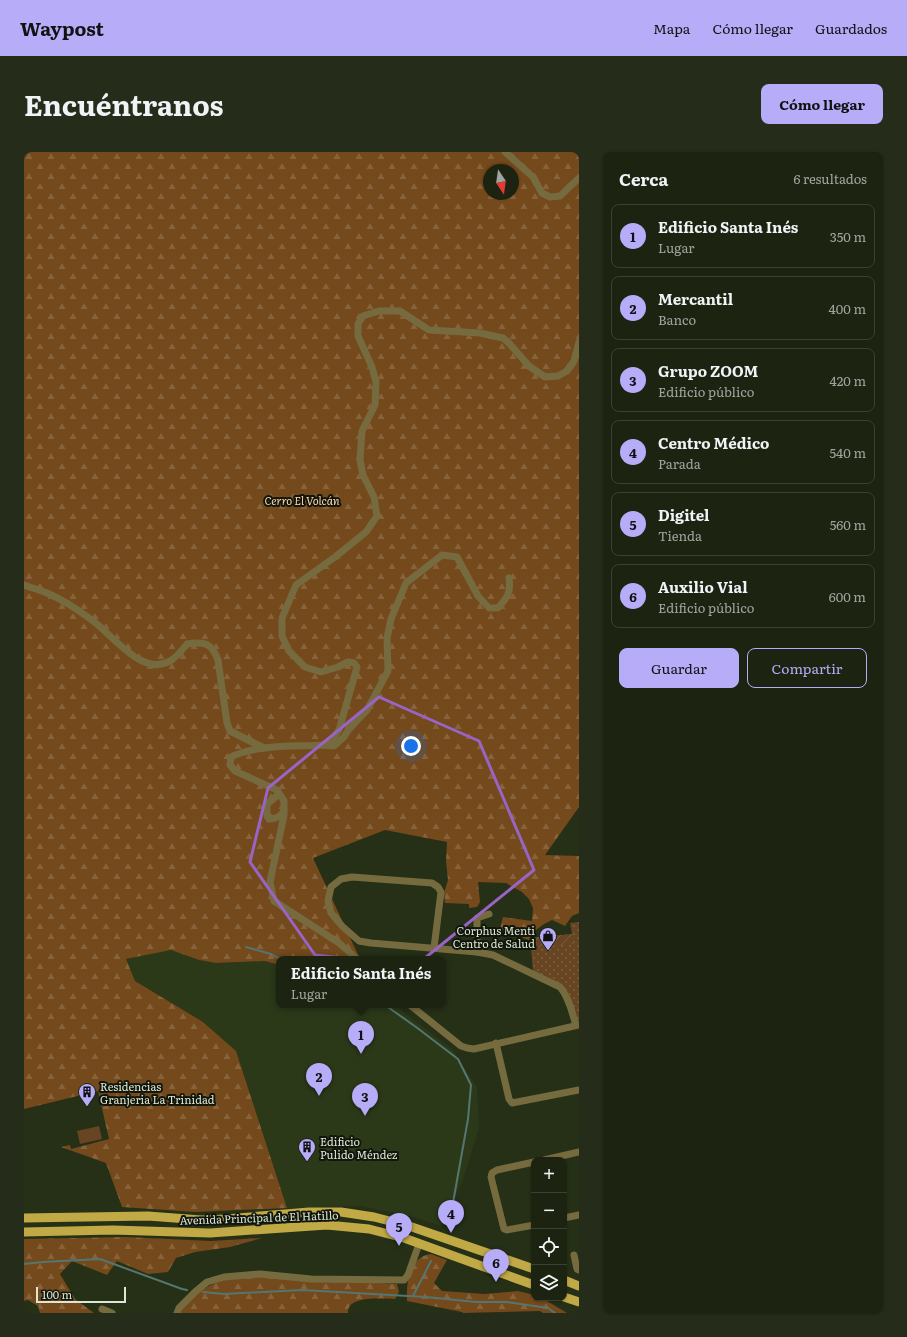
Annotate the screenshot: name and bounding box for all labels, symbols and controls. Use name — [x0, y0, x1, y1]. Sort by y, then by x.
text: Waypost — [20, 14, 104, 42]
text: Mapa — [653, 18, 690, 38]
text: Cómo llegar — [712, 18, 793, 38]
text: Guardados — [815, 18, 887, 38]
text: Encuéntranos — [24, 83, 223, 125]
button: Cómo llegar — [761, 84, 883, 124]
north arrow — [483, 164, 519, 200]
text: Cerca — [619, 166, 668, 191]
text: 6 resultados — [793, 169, 867, 188]
text: Edificio Santa Inés — [658, 215, 798, 238]
text: 1 — [630, 227, 636, 246]
text: 350 m — [830, 227, 866, 246]
text: Lugar — [658, 238, 694, 257]
text: Mercantil — [658, 287, 733, 310]
text: 2 — [630, 299, 636, 318]
text: 400 m — [829, 299, 866, 318]
text: Banco — [658, 310, 696, 329]
text: Grupo ZOOM — [658, 359, 758, 382]
text: 3 — [629, 371, 637, 390]
text: 420 m — [830, 371, 866, 390]
text: Edificio público — [658, 382, 754, 401]
text: Centro Médico — [658, 431, 769, 454]
text: 4 — [629, 443, 637, 462]
text: 540 m — [830, 443, 866, 462]
text: Parada — [658, 454, 701, 473]
park label: Cerro El Volcán — [265, 492, 340, 508]
text: Digitel — [658, 503, 710, 526]
text: 5 — [629, 515, 637, 534]
text: 560 m — [830, 515, 866, 534]
text: Tienda — [658, 526, 702, 545]
text: Auxilio Vial — [658, 575, 748, 598]
text: 6 — [629, 587, 637, 606]
text: 600 m — [829, 587, 866, 606]
text: Edificio público — [658, 598, 754, 617]
button: Guardar — [619, 648, 739, 688]
button: Compartir — [747, 648, 867, 688]
your location — [401, 736, 421, 756]
place label: Corphus Menti Centro de Salud — [453, 922, 535, 951]
shop icon: Corphus Menti Centro de Salud — [538, 926, 558, 951]
popup — [276, 956, 446, 1008]
text: Edificio Santa Inés — [291, 961, 431, 984]
text: Lugar — [291, 984, 327, 1003]
pin: 1 — [348, 1021, 374, 1054]
pin: 2 — [306, 1063, 332, 1096]
place label: Residencias Granjeria La Trinidad — [100, 1078, 215, 1107]
building icon: Residencias Granjeria La Trinidad — [77, 1082, 97, 1107]
pin: 3 — [352, 1083, 378, 1116]
place label: Edificio Pulido Méndez — [320, 1133, 398, 1162]
building icon: Edificio Pulido Méndez — [297, 1137, 317, 1162]
map controls — [531, 1157, 567, 1301]
button: + — [531, 1157, 567, 1193]
button: − — [531, 1193, 567, 1229]
pin: 4 — [438, 1200, 464, 1233]
street label: Avenida Principal de El Hatillo — [179, 1206, 339, 1228]
pin: 5 — [386, 1213, 412, 1246]
button: locate — [531, 1229, 567, 1265]
pin: 6 — [483, 1249, 509, 1282]
button: layers — [531, 1265, 567, 1301]
scale bar — [36, 1285, 126, 1304]
text: 100 m — [42, 1286, 72, 1302]

